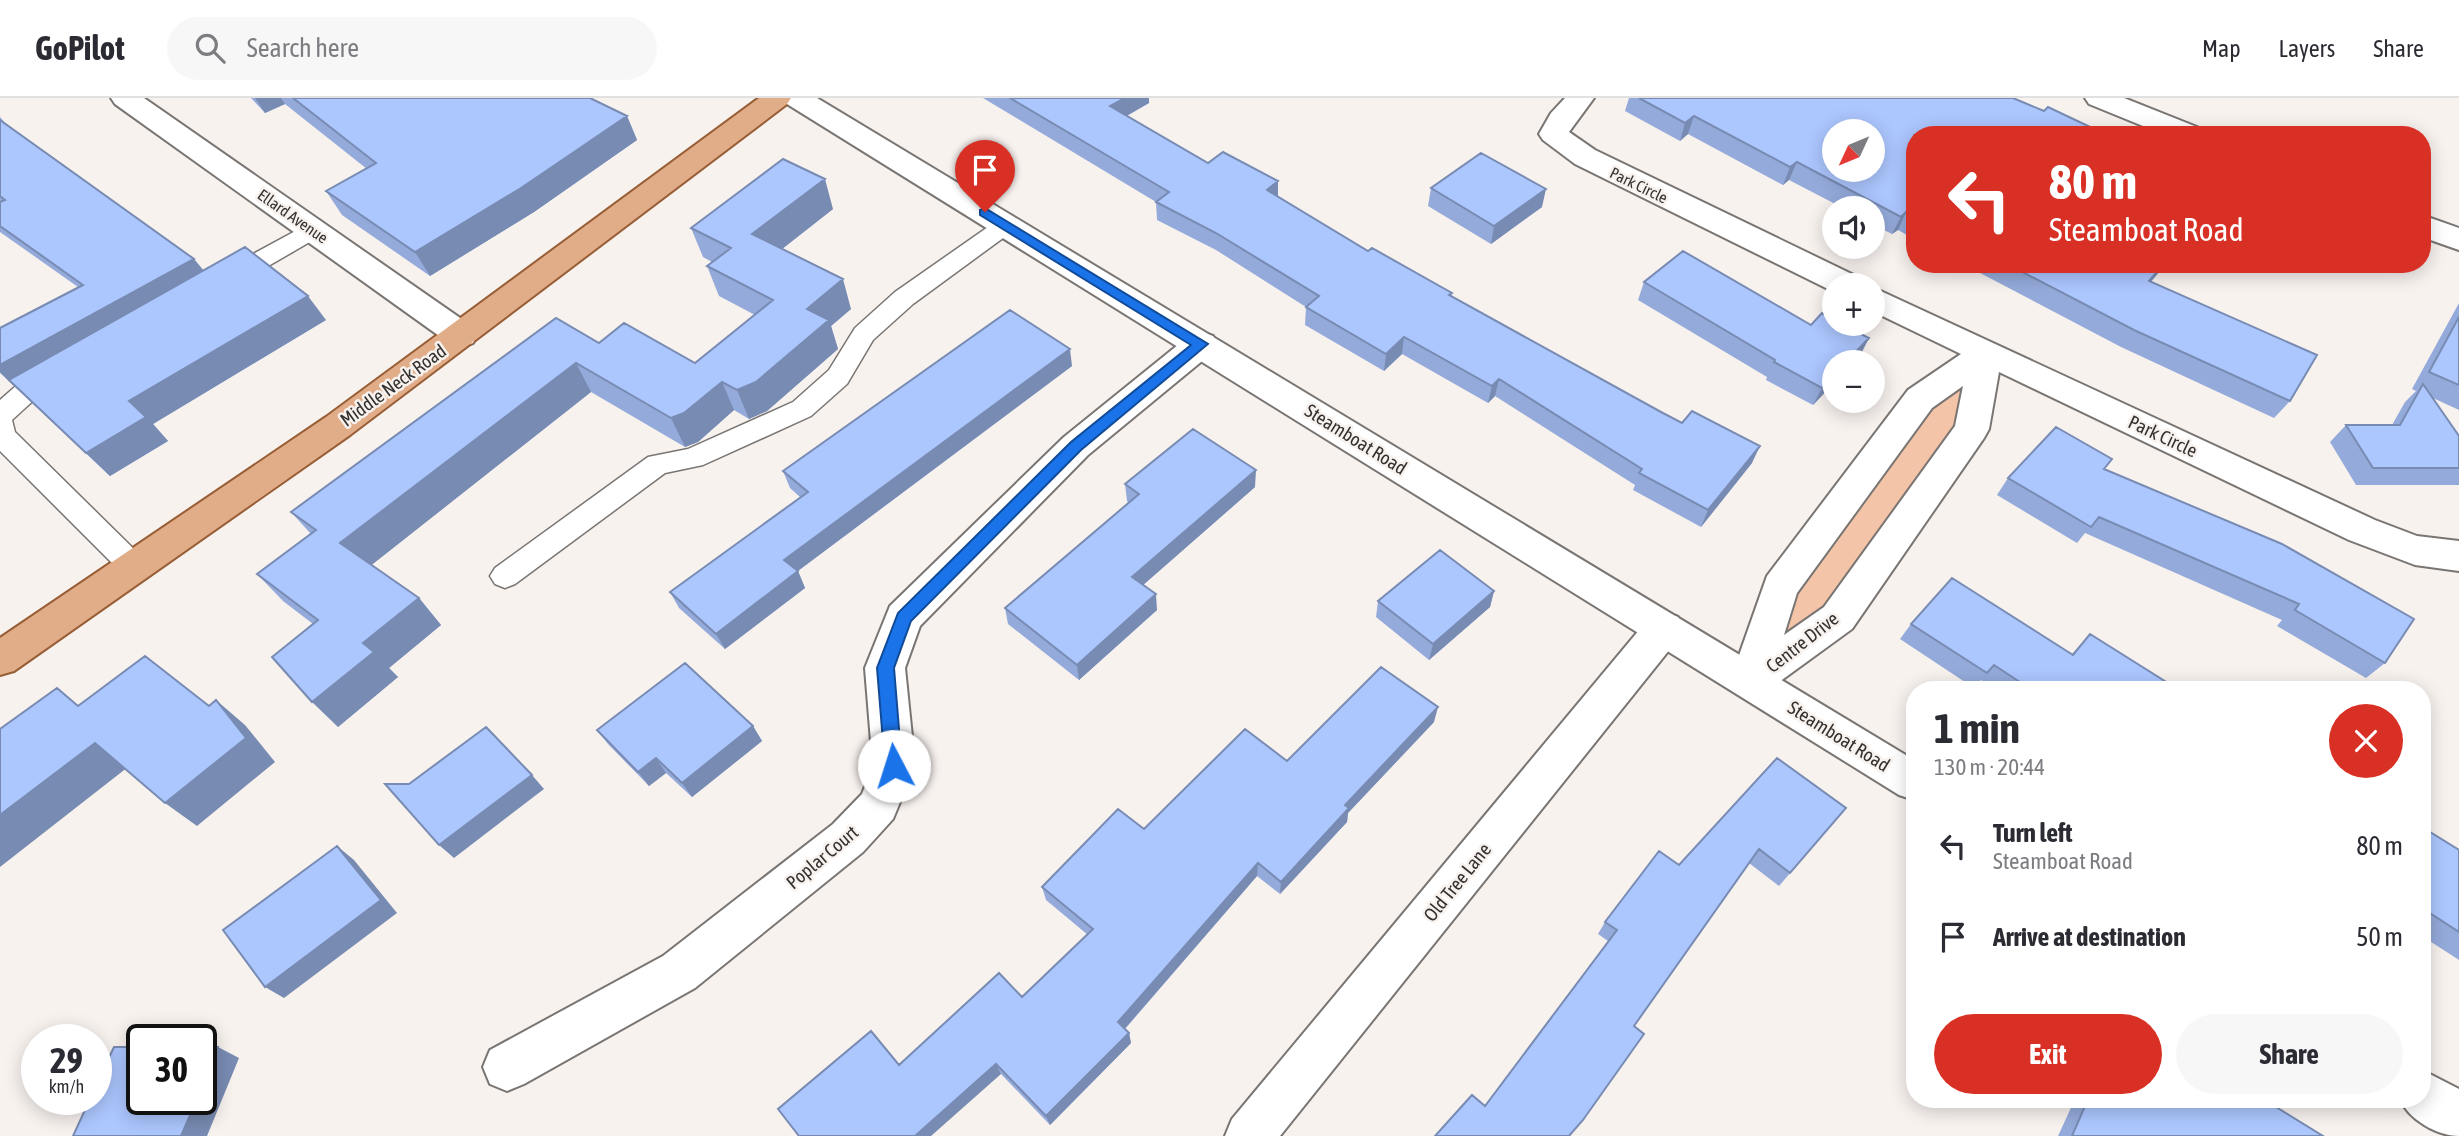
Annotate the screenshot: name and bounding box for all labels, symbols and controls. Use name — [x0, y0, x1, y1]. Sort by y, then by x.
search box — [167, 17, 657, 80]
text: GoPilot — [35, 29, 125, 67]
icon: search — [191, 29, 229, 67]
text: Search here — [247, 33, 359, 63]
text: Map — [2202, 35, 2241, 62]
text: Layers — [2279, 35, 2335, 62]
text: Share — [2373, 35, 2424, 62]
north arrow — [1822, 119, 1885, 182]
map controls — [1822, 119, 1885, 413]
pin — [955, 140, 1015, 212]
icon: arrive — [966, 151, 1004, 189]
text: 80 m — [2049, 153, 2137, 209]
icon: left — [1934, 154, 2025, 245]
street label: Park Circle — [1607, 163, 1671, 207]
street label: Ellard Avenue — [254, 185, 332, 247]
button: sound — [1822, 196, 1885, 259]
text: Steamboat Road — [2049, 211, 2244, 248]
button: + — [1822, 273, 1885, 336]
street label: Middle Neck Road — [336, 339, 450, 431]
button: − — [1822, 350, 1885, 413]
street label: Steamboat Road — [1301, 399, 1411, 479]
street label: Park Circle — [2125, 411, 2201, 461]
street label: Centre Drive — [1762, 607, 1842, 677]
street label: Steamboat Road — [1784, 696, 1894, 776]
text: 1 min — [1934, 704, 2020, 752]
button: close — [2329, 704, 2403, 778]
position arrow — [857, 729, 931, 803]
text: 130 m · 20:44 — [1934, 754, 2045, 780]
text: Turn left — [1993, 818, 2073, 848]
street label: Poplar Court — [782, 821, 862, 893]
icon: left — [1934, 827, 1972, 865]
text: 80 m — [2356, 831, 2403, 861]
street label: Old Tree Lane — [1419, 838, 1495, 926]
text: Steamboat Road — [1993, 848, 2133, 874]
icon: arrive — [1934, 918, 1972, 956]
text: Arrive at destination — [1993, 922, 2186, 952]
text: 50 m — [2356, 922, 2403, 952]
button: Exit — [1934, 1014, 2162, 1094]
button: Share — [2176, 1014, 2403, 1094]
speed limit sign: 30 — [126, 1024, 217, 1115]
text: 29 — [50, 1040, 83, 1080]
text: km/h — [49, 1076, 84, 1097]

